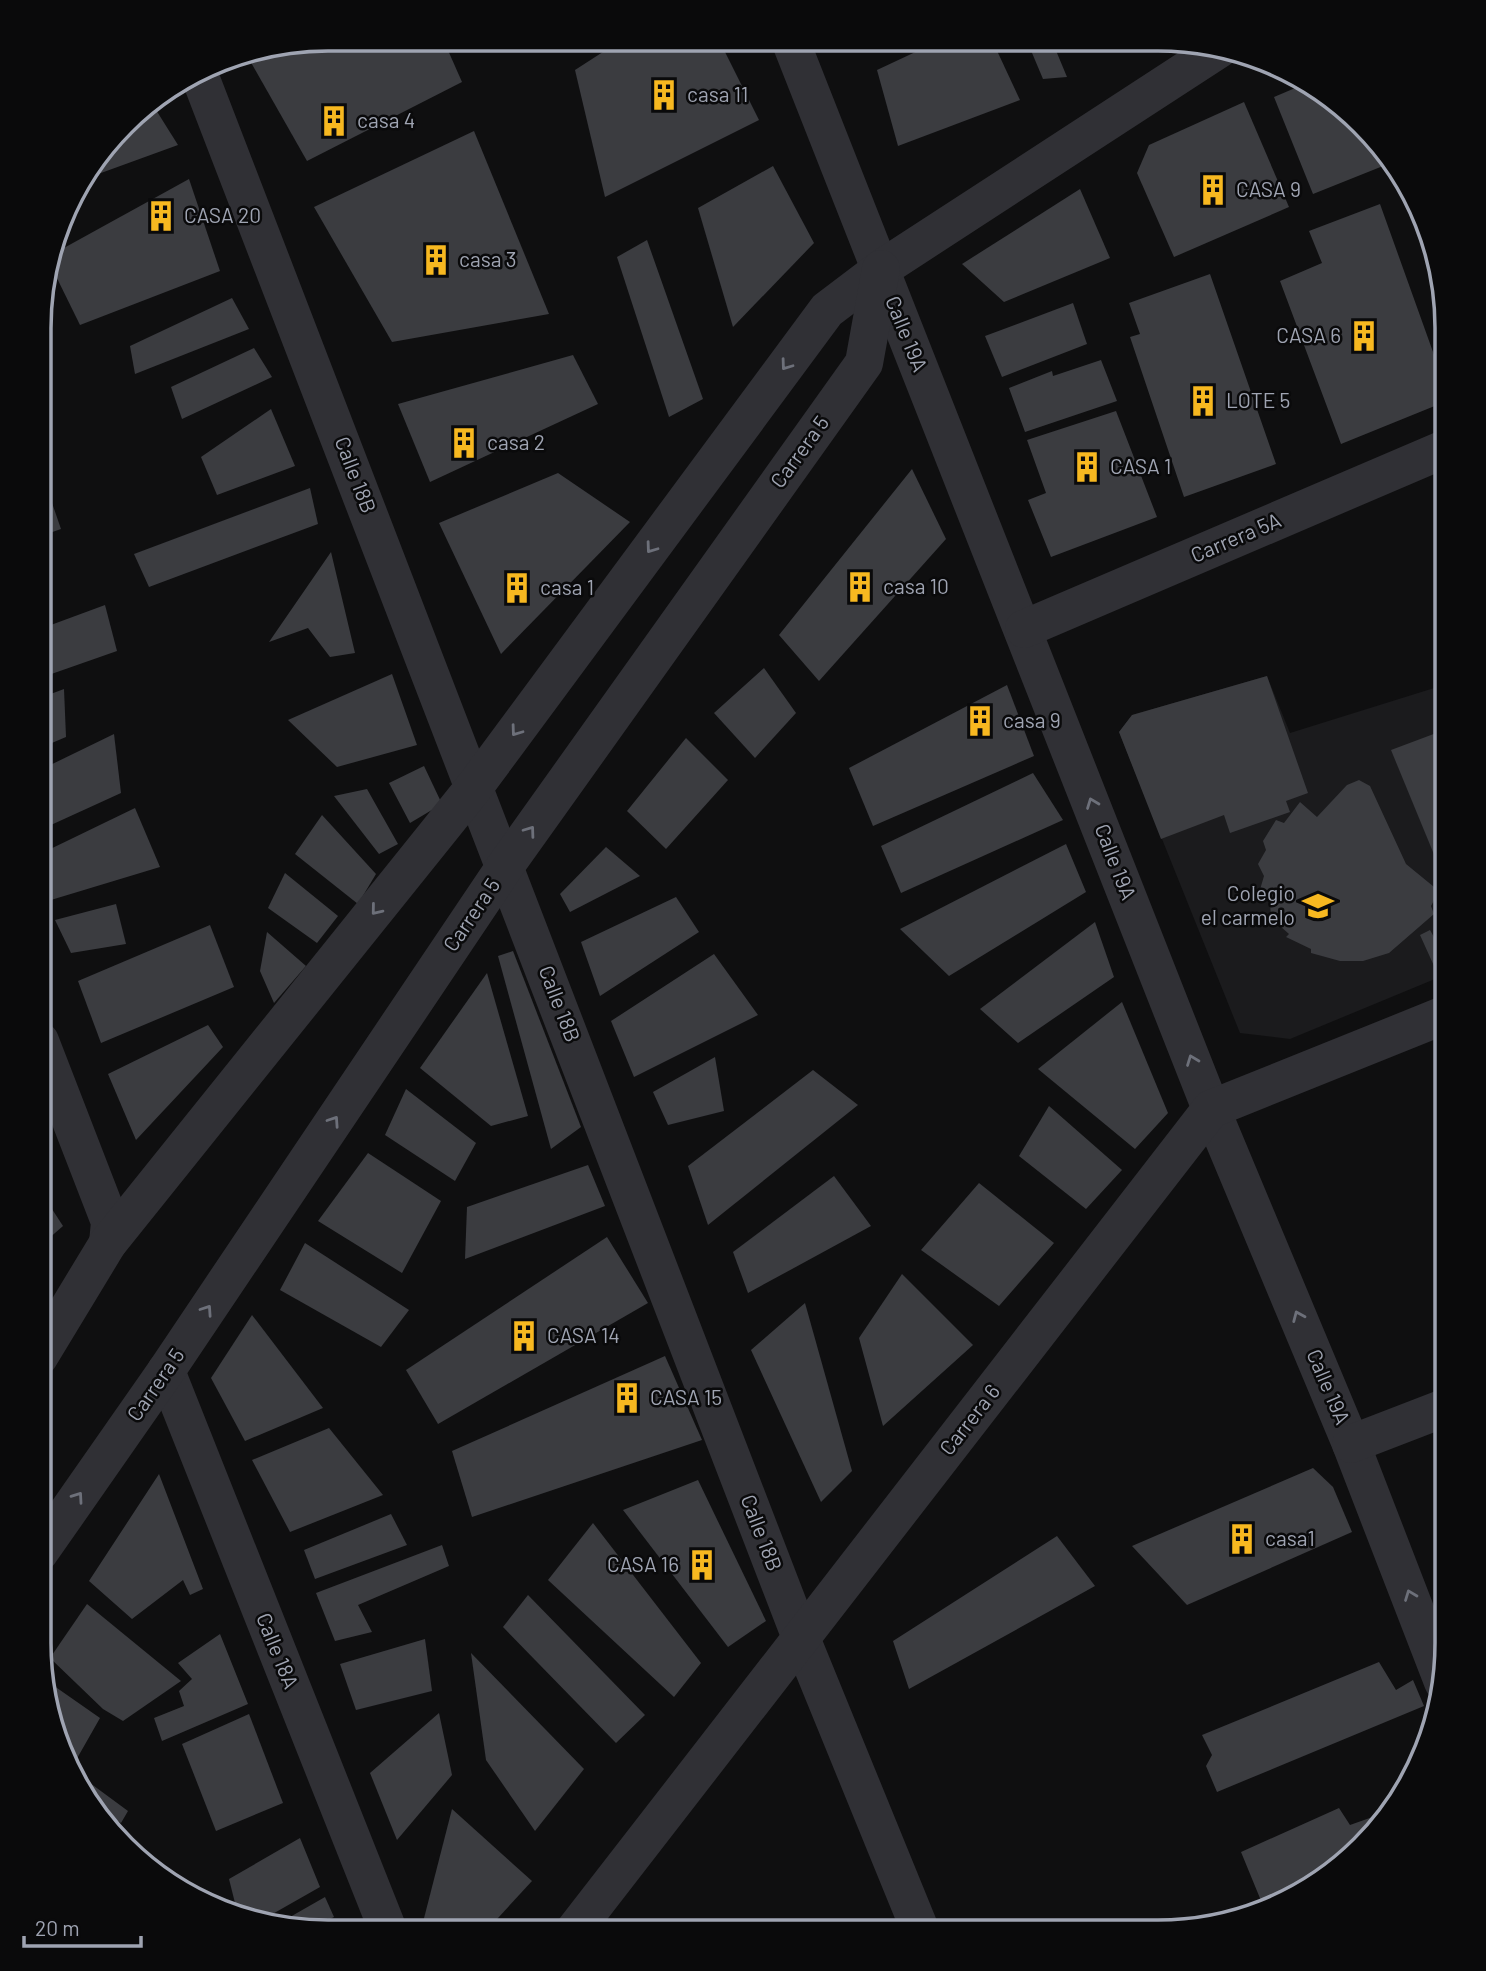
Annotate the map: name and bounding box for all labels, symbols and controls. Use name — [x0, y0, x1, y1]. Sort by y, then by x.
building icon: casa 11 — [647, 78, 681, 112]
place label: casa 11 — [687, 81, 748, 106]
building icon: casa 4 — [317, 104, 351, 138]
place label: casa 4 — [357, 107, 415, 132]
building icon: CASA 9 — [1196, 173, 1230, 207]
place label: CASA 9 — [1236, 176, 1301, 201]
building icon: CASA 20 — [144, 199, 178, 233]
place label: CASA 20 — [184, 202, 261, 227]
building icon: casa 3 — [419, 243, 453, 277]
place label: casa 3 — [459, 246, 517, 271]
street label: Calle 19A — [881, 292, 934, 375]
building icon: CASA 6 — [1347, 319, 1381, 353]
place label: CASA 6 — [1276, 322, 1341, 347]
one-way arrow — [782, 357, 795, 370]
building icon: LOTE 5 — [1186, 384, 1220, 418]
place label: LOTE 5 — [1226, 387, 1290, 412]
street label: Carrera 5 — [764, 410, 833, 492]
building icon: casa 2 — [447, 426, 481, 460]
place label: casa 2 — [487, 429, 545, 454]
street label: Calle 18B — [330, 433, 382, 516]
building icon: CASA 1 — [1070, 450, 1104, 484]
place label: CASA 1 — [1110, 453, 1171, 478]
street label: Carrera 5A — [1186, 506, 1285, 567]
one-way arrow — [647, 540, 659, 553]
building icon: casa 10 — [843, 570, 877, 604]
building icon: casa 1 — [500, 571, 534, 605]
place label: casa 10 — [883, 573, 949, 598]
place label: casa 1 — [540, 574, 594, 599]
building icon: casa 9 — [963, 704, 997, 738]
place label: casa 9 — [1003, 707, 1061, 732]
one-way arrow — [512, 723, 524, 736]
one-way arrow — [1086, 797, 1100, 809]
street label: Calle 19A — [1090, 820, 1142, 903]
one-way arrow — [522, 826, 534, 839]
street label: Carrera 5 — [437, 873, 504, 956]
place label: Colegio el carmelo — [1201, 880, 1295, 929]
school or university icon: Colegio el carmelo — [1301, 889, 1335, 923]
one-way arrow — [371, 902, 384, 915]
street label: Calle 18B — [534, 962, 586, 1045]
one-way arrow — [1187, 1055, 1201, 1067]
one-way arrow — [326, 1116, 338, 1129]
one-way arrow — [199, 1305, 211, 1318]
one-way arrow — [1292, 1311, 1306, 1323]
building icon: CASA 14 — [507, 1319, 541, 1353]
place label: CASA 14 — [547, 1322, 620, 1347]
street label: Carrera 5 — [121, 1343, 189, 1425]
street label: Calle 19A — [1302, 1345, 1357, 1428]
street label: Carrera 6 — [933, 1379, 1004, 1459]
building icon: CASA 15 — [610, 1381, 644, 1415]
place label: CASA 15 — [650, 1384, 722, 1409]
street label: Calle 18B — [736, 1491, 788, 1574]
one-way arrow — [70, 1492, 82, 1505]
building icon: casa1 — [1225, 1522, 1259, 1556]
place label: casa1 — [1265, 1525, 1315, 1550]
building icon: CASA 16 — [685, 1548, 719, 1582]
place label: CASA 16 — [607, 1551, 679, 1576]
one-way arrow — [1404, 1590, 1418, 1602]
street label: Calle 18A — [252, 1609, 305, 1692]
scale bar — [24, 1904, 142, 1948]
text: 20 m — [35, 1915, 80, 1940]

